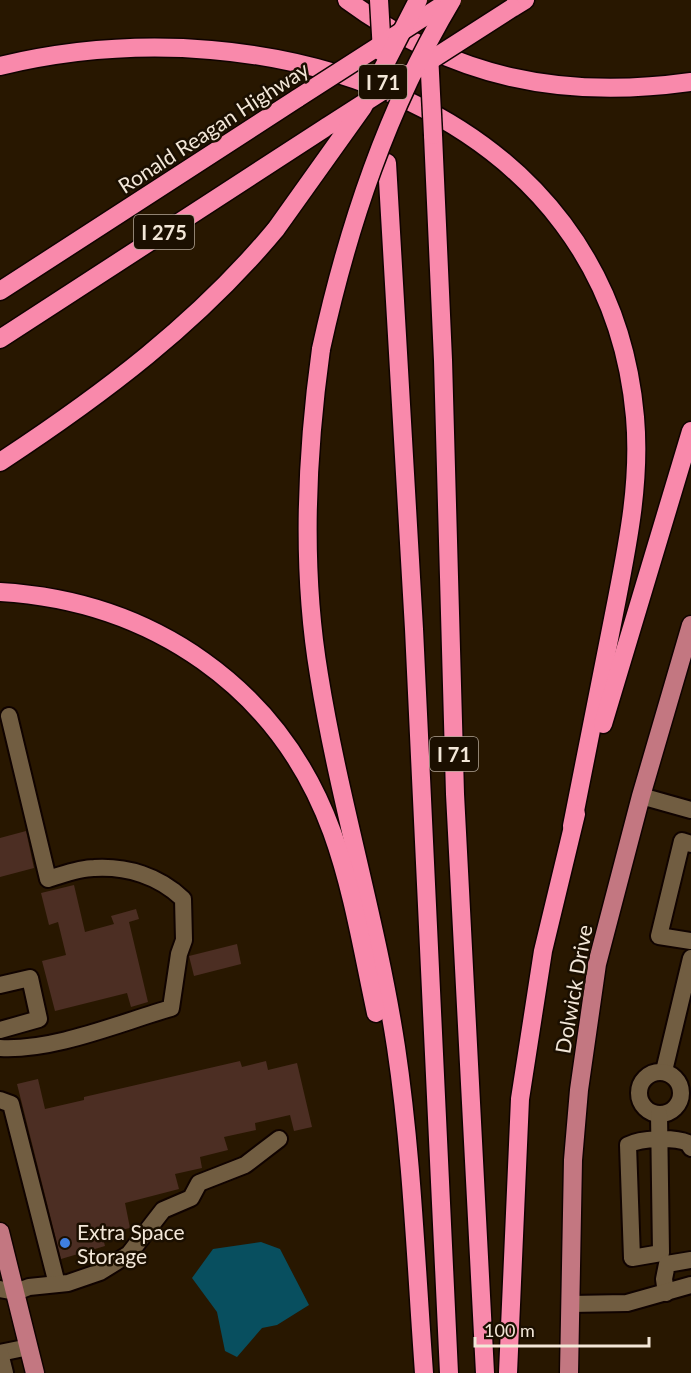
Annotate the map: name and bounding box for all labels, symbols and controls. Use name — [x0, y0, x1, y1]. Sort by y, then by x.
street label: Ronald Reagan Highway — [113, 56, 313, 198]
road number: I 71 — [359, 65, 407, 99]
road number: I 275 — [134, 215, 194, 249]
road number: I 71 — [430, 737, 478, 771]
street label: Dolwick Drive — [549, 923, 597, 1055]
place label: Extra Space Storage — [77, 1219, 185, 1268]
marker: Extra Space Storage — [58, 1236, 72, 1250]
scale bar — [475, 1310, 649, 1348]
text: 100 m — [484, 1319, 535, 1341]

